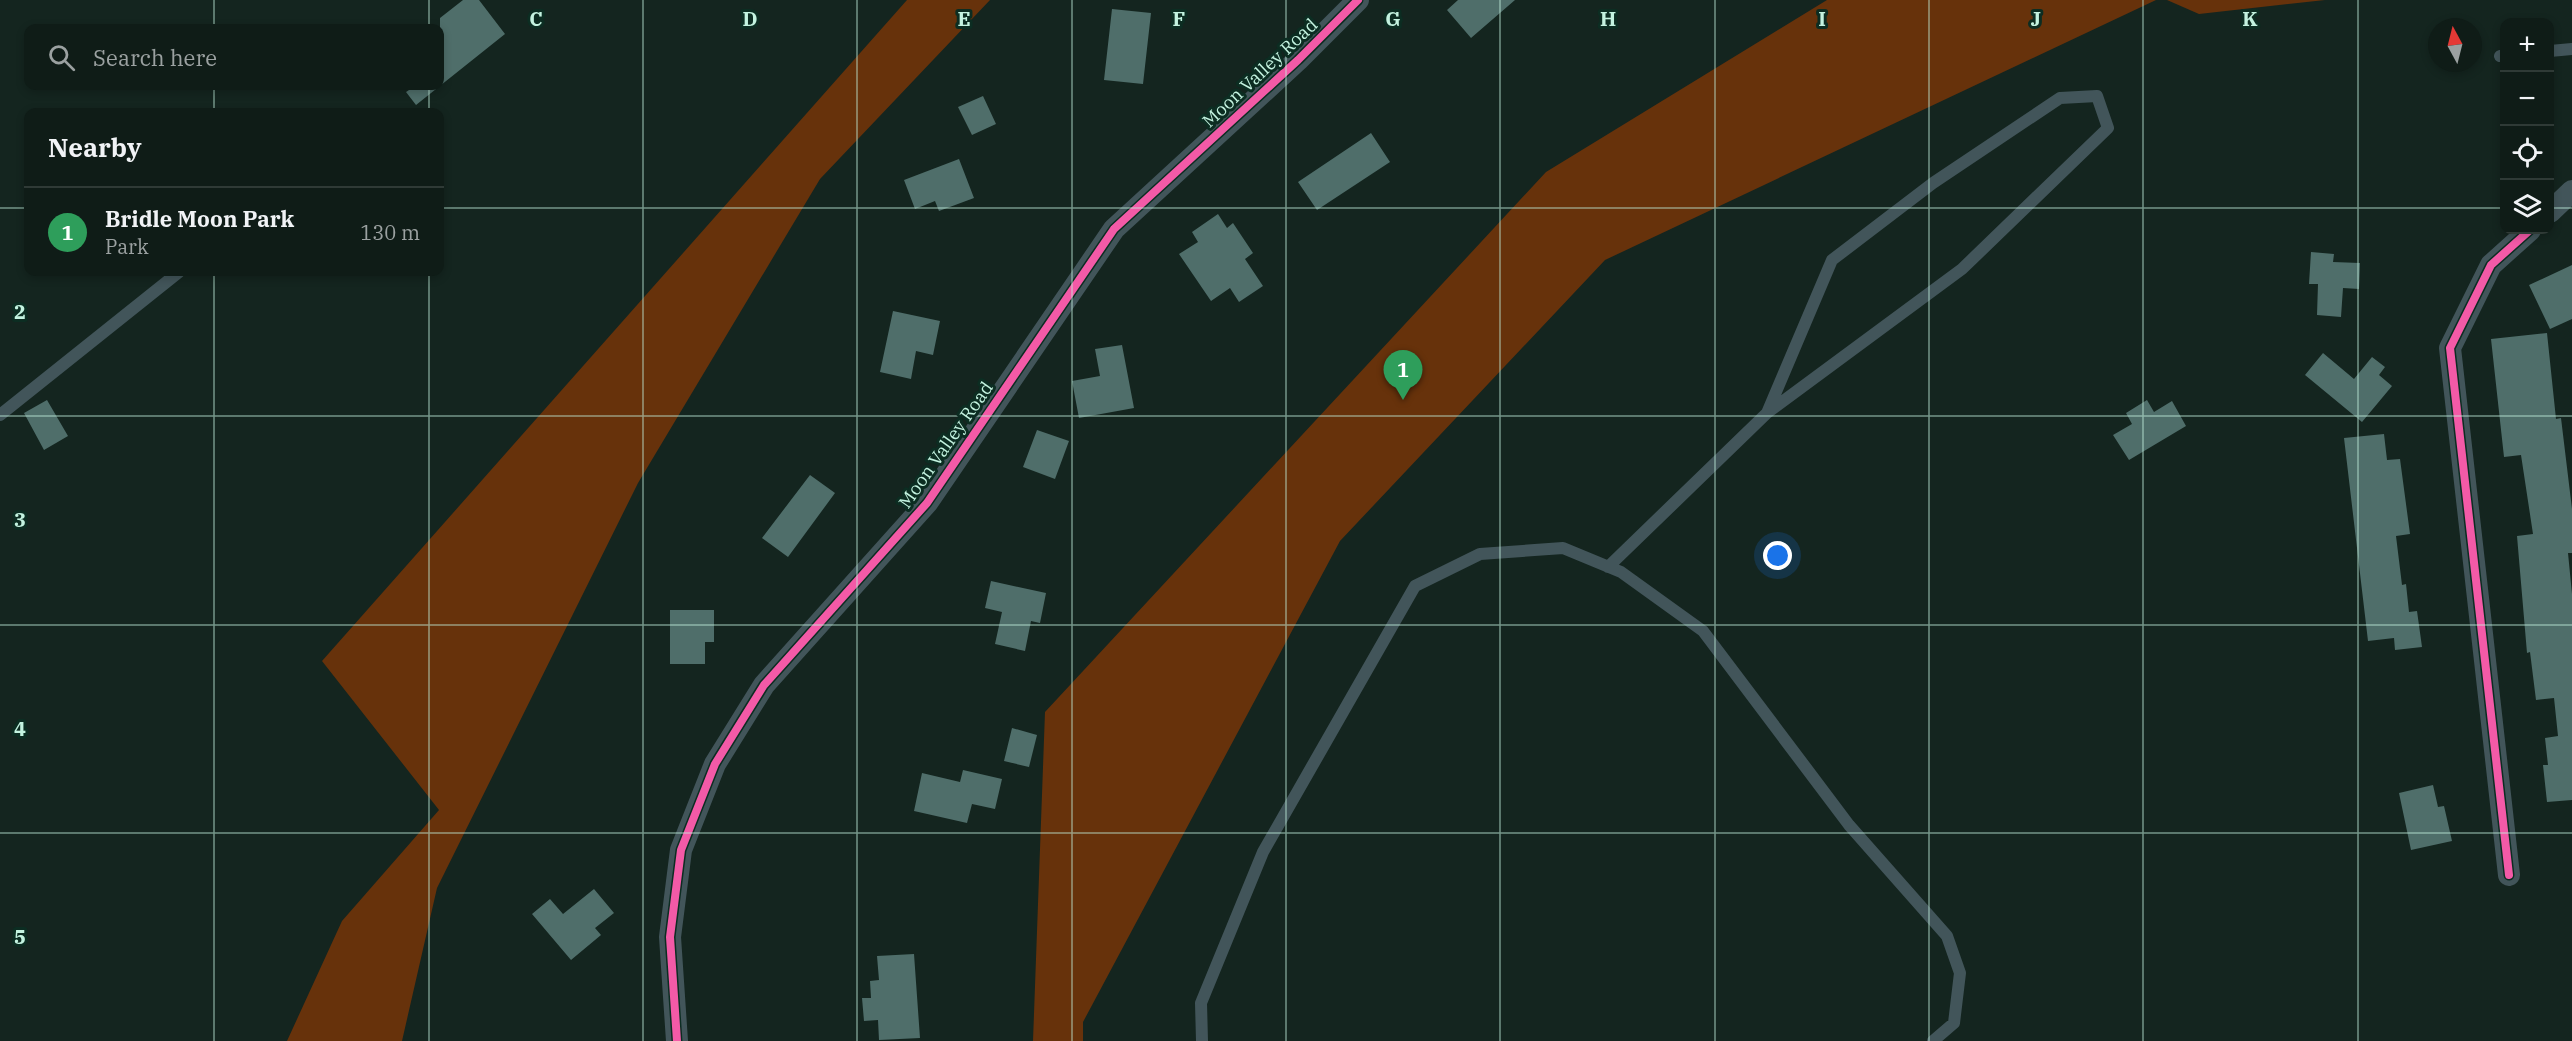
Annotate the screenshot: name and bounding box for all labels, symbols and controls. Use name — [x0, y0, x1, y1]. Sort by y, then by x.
text: C — [529, 5, 543, 32]
text: D — [742, 5, 758, 32]
text: E — [957, 5, 971, 32]
text: F — [1173, 5, 1185, 32]
text: G — [1385, 5, 1401, 32]
text: H — [1600, 5, 1616, 32]
text: I — [1818, 5, 1826, 32]
text: J — [2031, 5, 2041, 32]
text: K — [2242, 5, 2258, 32]
street label: Moon Valley Road — [1197, 13, 1322, 132]
north arrow — [2428, 18, 2482, 72]
map controls — [2500, 18, 2554, 234]
button: + — [2500, 18, 2554, 72]
search box — [24, 24, 444, 90]
icon: search — [45, 41, 78, 74]
text: Search here — [93, 43, 217, 72]
button: − — [2500, 72, 2554, 126]
button: locate — [2500, 126, 2554, 180]
text: Nearby — [48, 130, 142, 164]
button: layers — [2500, 180, 2554, 234]
text: Bridle Moon Park — [105, 204, 294, 233]
text: 1 — [62, 219, 74, 246]
text: 130 m — [360, 219, 420, 246]
text: Park — [105, 233, 149, 260]
text: 2 — [14, 298, 26, 325]
pin: 1 — [1384, 350, 1422, 400]
street label: Moon Valley Road — [893, 377, 998, 513]
text: 3 — [14, 506, 26, 533]
your location — [1763, 541, 1792, 570]
text: 4 — [14, 715, 26, 742]
text: 5 — [14, 923, 26, 950]

